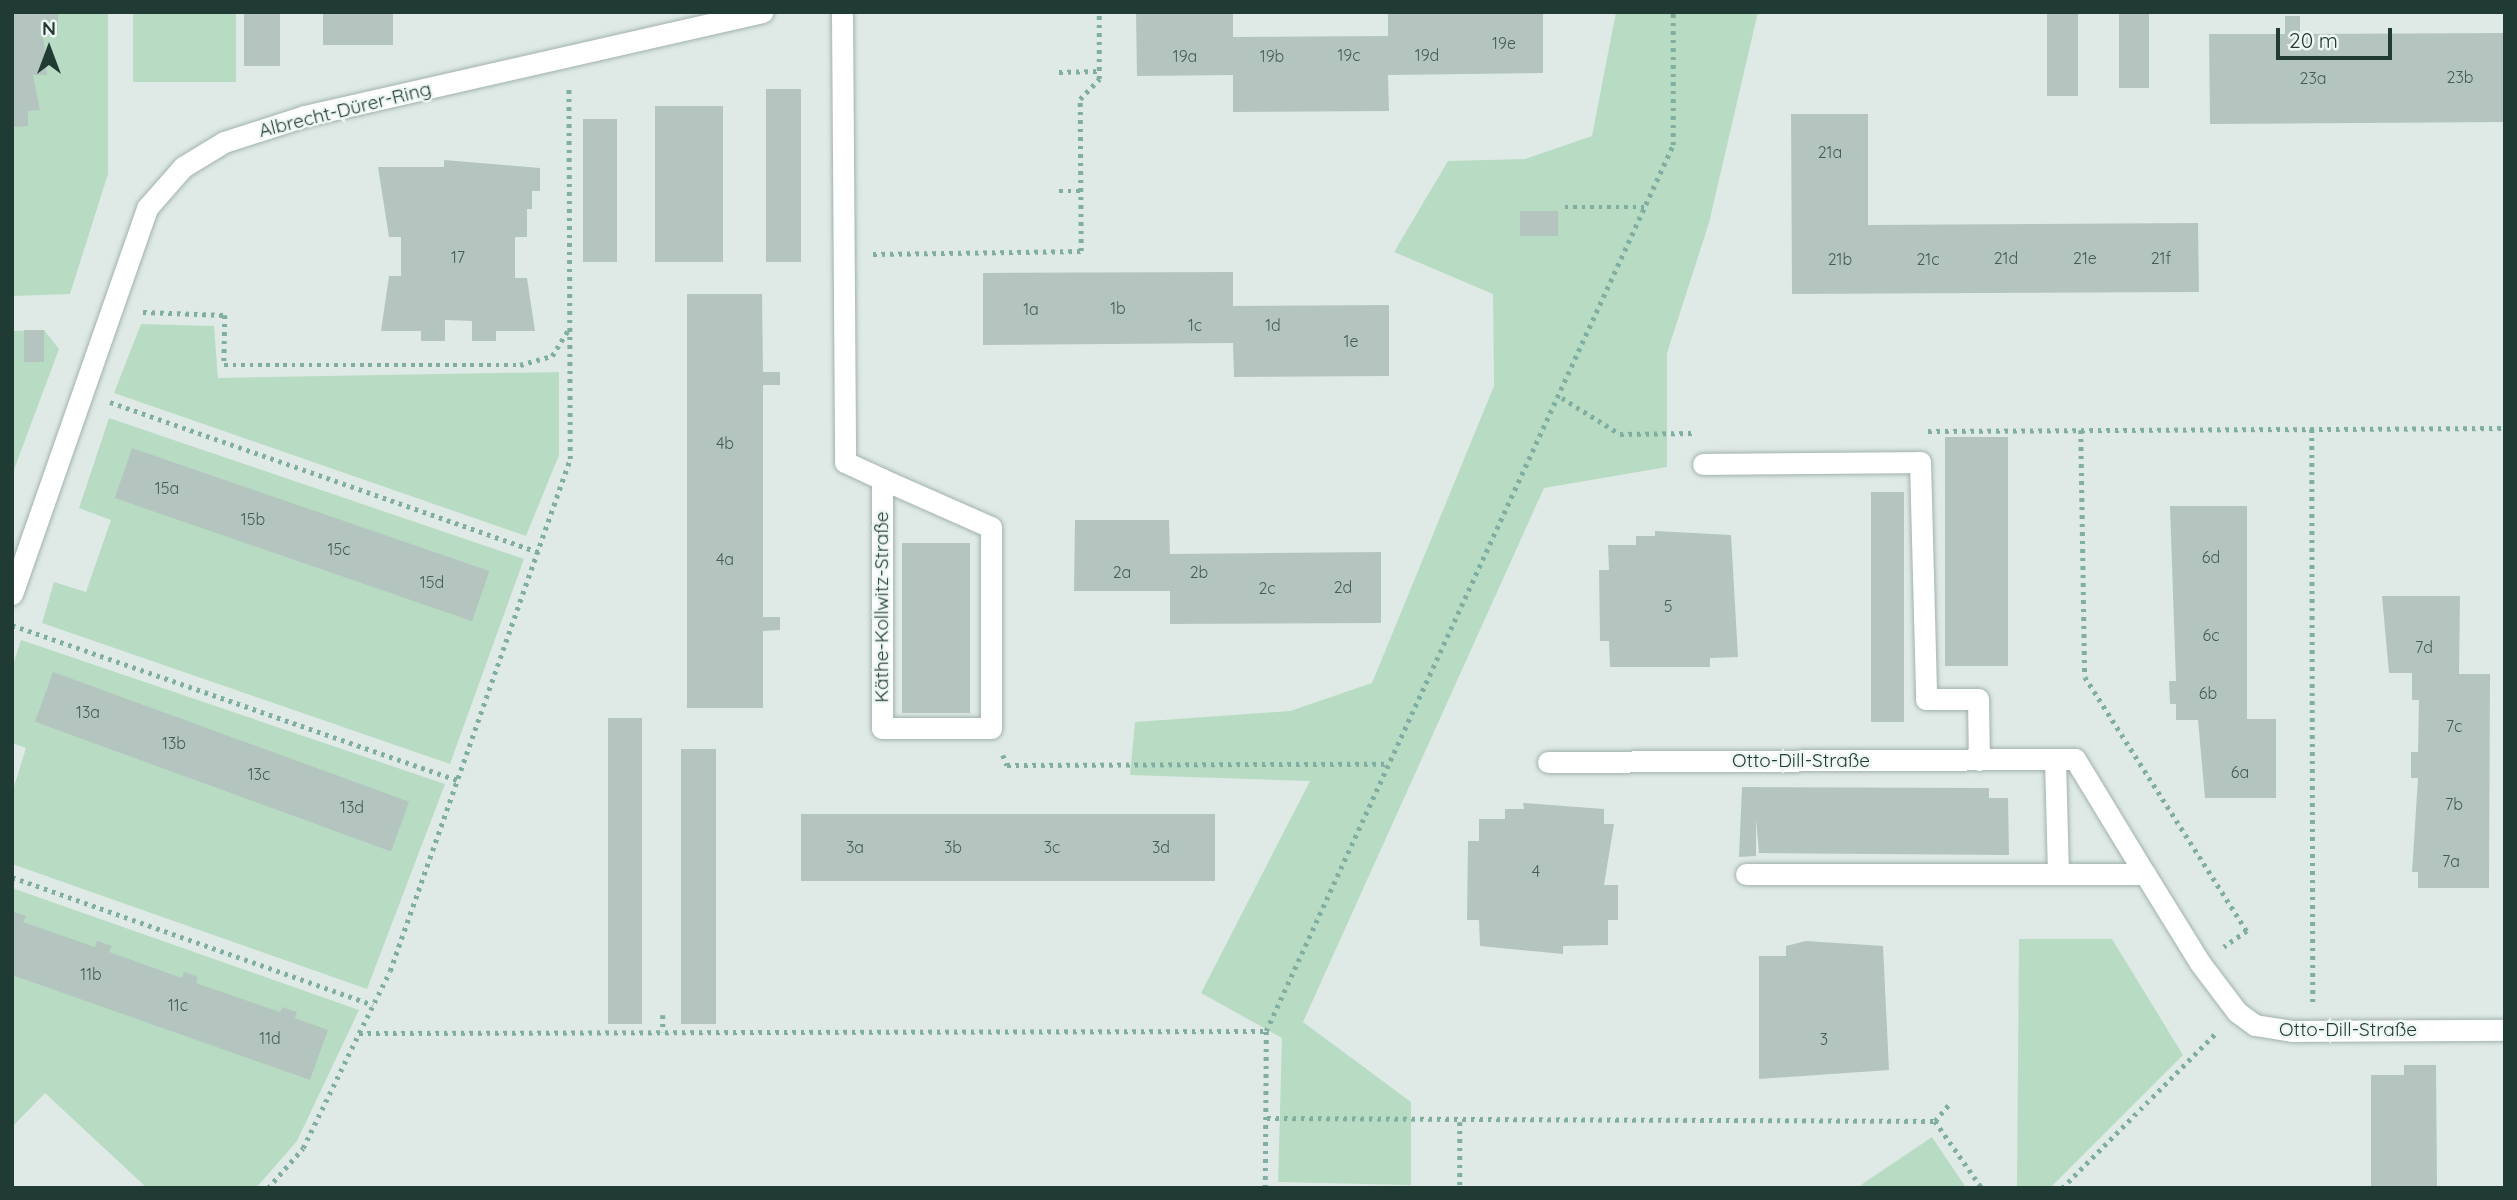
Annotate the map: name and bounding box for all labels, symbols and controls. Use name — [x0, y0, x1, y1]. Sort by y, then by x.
north arrow — [14, 14, 84, 84]
scale bar — [2279, 14, 2394, 58]
text: N — [42, 16, 56, 40]
text: 20 m — [2289, 27, 2338, 53]
house number: 19e — [1492, 33, 1516, 53]
house number: 19c — [1337, 45, 1361, 65]
house number: 19d — [1415, 45, 1439, 65]
house number: 19a — [1173, 46, 1197, 66]
house number: 19b — [1260, 46, 1284, 66]
house number: 23b — [2447, 67, 2473, 87]
house number: 23a — [2300, 68, 2326, 88]
street label: Albrecht-Dürer-Ring — [256, 78, 434, 142]
house number: 21a — [1818, 142, 1842, 162]
house number: 17 — [451, 247, 465, 267]
house number: 21d — [1994, 248, 2018, 268]
house number: 21e — [2073, 248, 2097, 268]
house number: 21f — [2151, 248, 2171, 268]
house number: 21b — [1828, 249, 1852, 269]
house number: 21c — [1916, 249, 1940, 269]
house number: 1b — [1110, 298, 1126, 318]
house number: 1a — [1023, 299, 1039, 319]
house number: 1c — [1188, 315, 1202, 335]
house number: 1d — [1265, 315, 1281, 335]
house number: 1e — [1344, 331, 1358, 351]
house number: 4b — [716, 433, 734, 453]
house number: 15a — [155, 478, 179, 498]
house number: 15b — [241, 509, 265, 529]
street label: Käthe-Kollwitz-Straße — [871, 511, 893, 703]
house number: 15c — [328, 539, 350, 559]
house number: 6d — [2202, 547, 2220, 567]
house number: 4a — [716, 549, 734, 569]
house number: 2a — [1113, 562, 1131, 582]
house number: 2b — [1190, 562, 1208, 582]
house number: 15d — [420, 572, 444, 592]
house number: 2d — [1334, 577, 1352, 597]
house number: 2c — [1258, 578, 1276, 598]
house number: 5 — [1664, 596, 1672, 616]
house number: 6c — [2203, 625, 2219, 645]
house number: 7d — [2415, 637, 2433, 657]
house number: 6b — [2199, 683, 2217, 703]
house number: 13a — [76, 702, 100, 722]
house number: 7c — [2446, 716, 2462, 736]
house number: 13b — [162, 733, 186, 753]
street label: Otto-Dill-Straße — [1732, 750, 1870, 772]
house number: 6a — [2231, 762, 2249, 782]
house number: 13c — [248, 764, 270, 784]
house number: 7b — [2445, 794, 2463, 814]
house number: 13d — [340, 797, 364, 817]
house number: 3a — [846, 837, 864, 857]
house number: 3b — [944, 837, 962, 857]
house number: 3c — [1044, 837, 1060, 857]
house number: 3d — [1152, 837, 1170, 857]
house number: 7a — [2442, 851, 2460, 871]
house number: 4 — [1532, 861, 1540, 881]
house number: 11b — [80, 964, 102, 984]
house number: 11c — [168, 995, 188, 1015]
street label: Otto-Dill-Straße — [2279, 1019, 2417, 1041]
house number: 11d — [259, 1028, 281, 1048]
house number: 3 — [1820, 1029, 1828, 1049]

